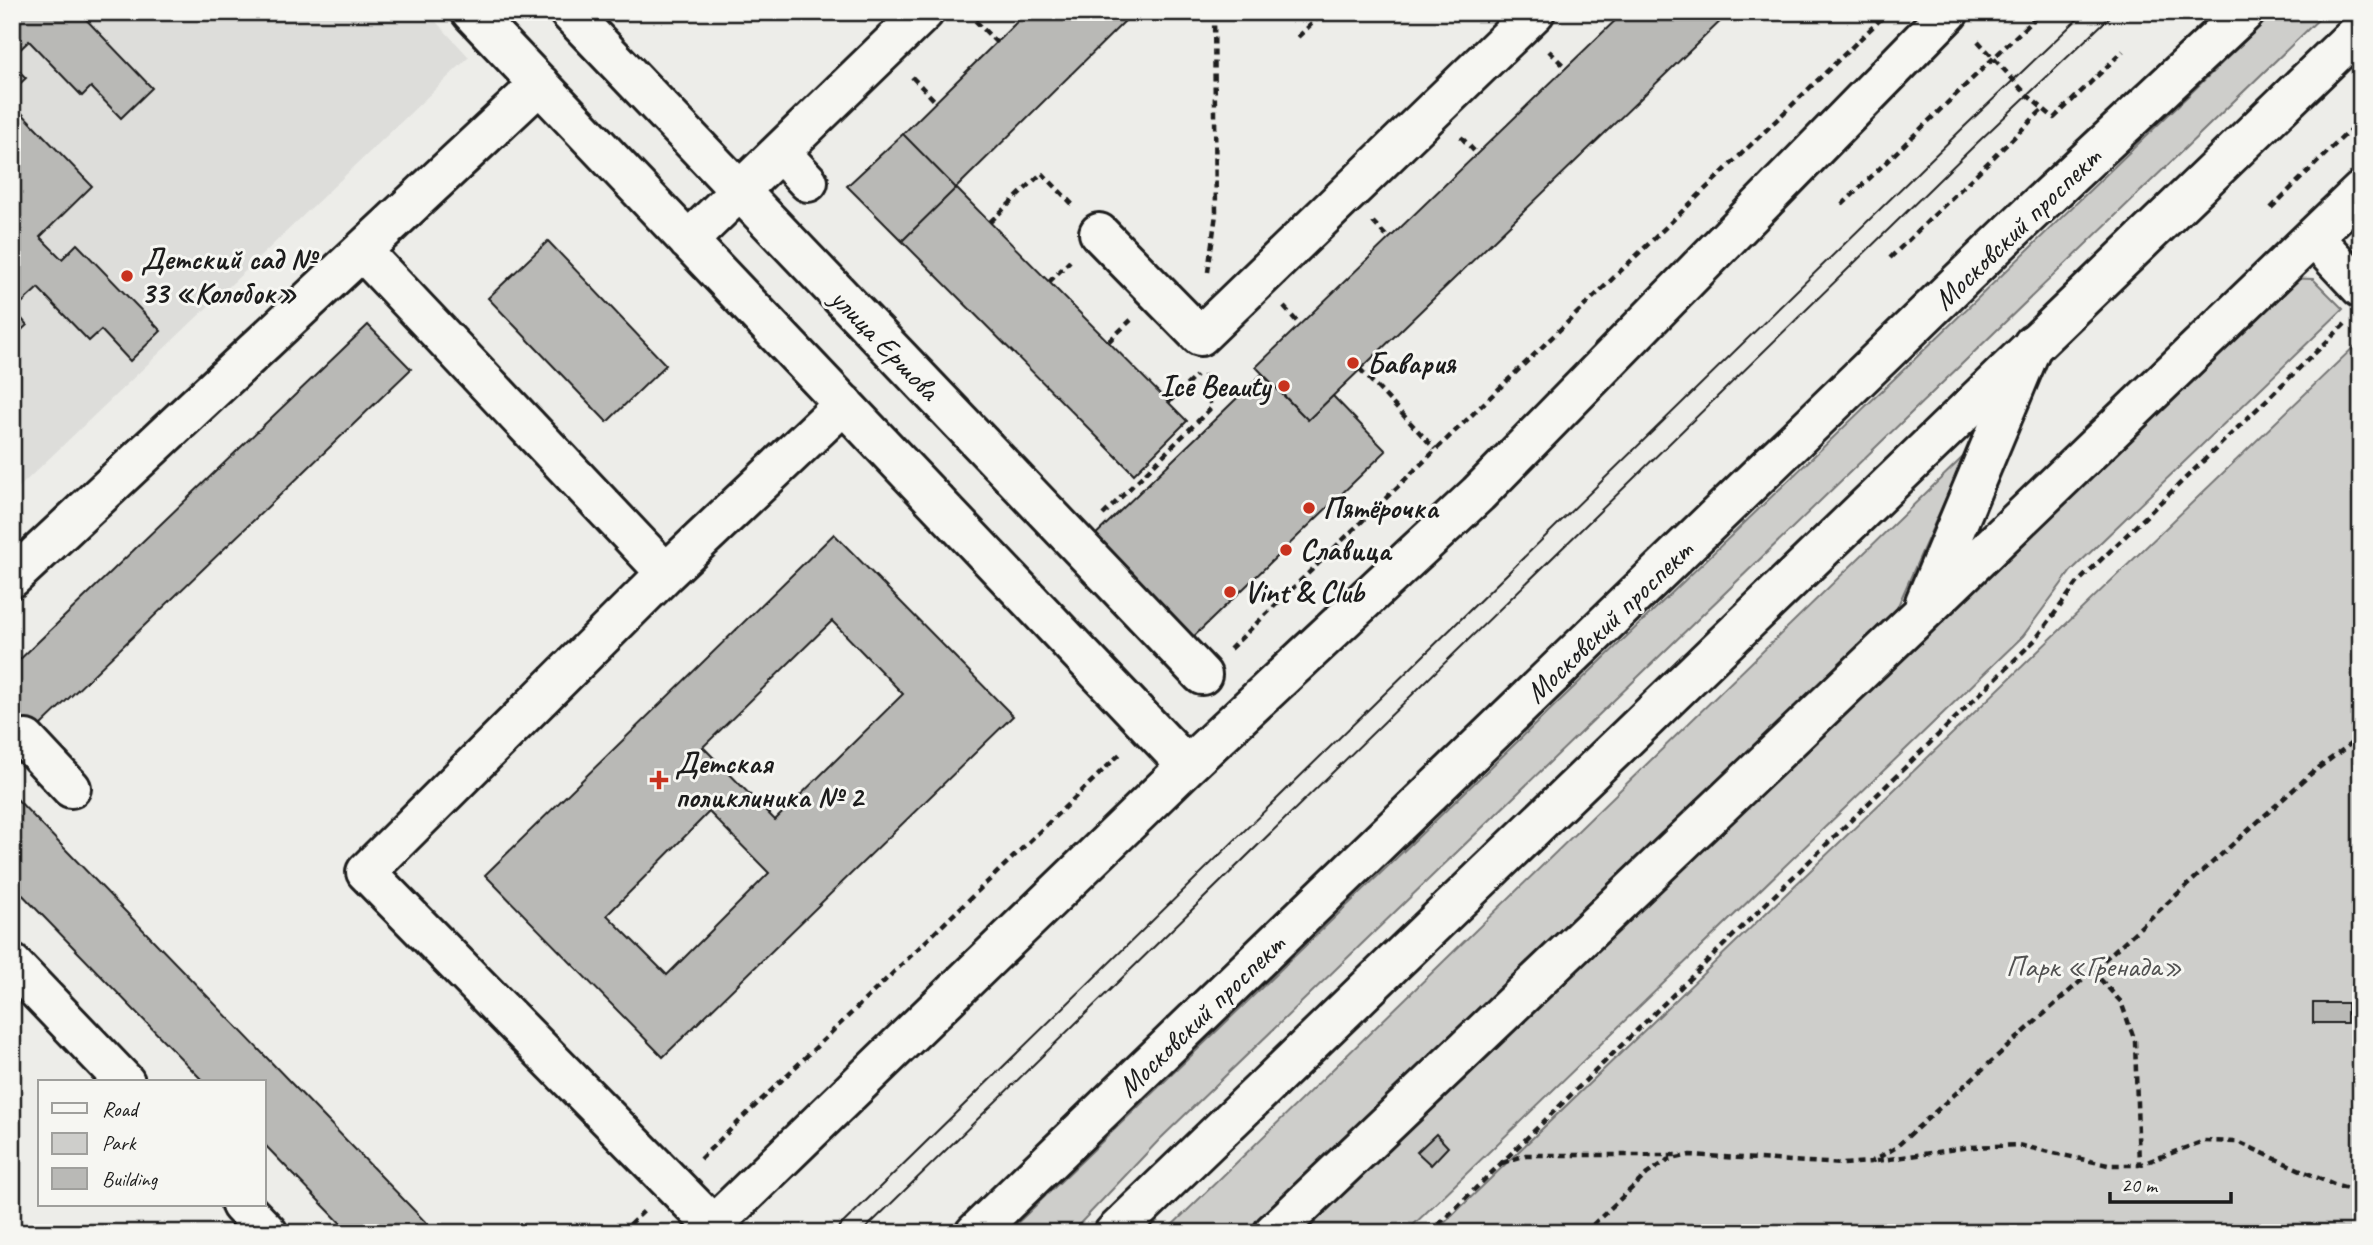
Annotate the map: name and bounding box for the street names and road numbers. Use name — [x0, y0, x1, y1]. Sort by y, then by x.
street label: Московский проспект — [1925, 137, 2110, 318]
street label: улица Ершова — [821, 278, 949, 410]
street label: Московский проспект — [1517, 530, 1702, 711]
street label: Московский проспект — [1109, 924, 1294, 1105]

